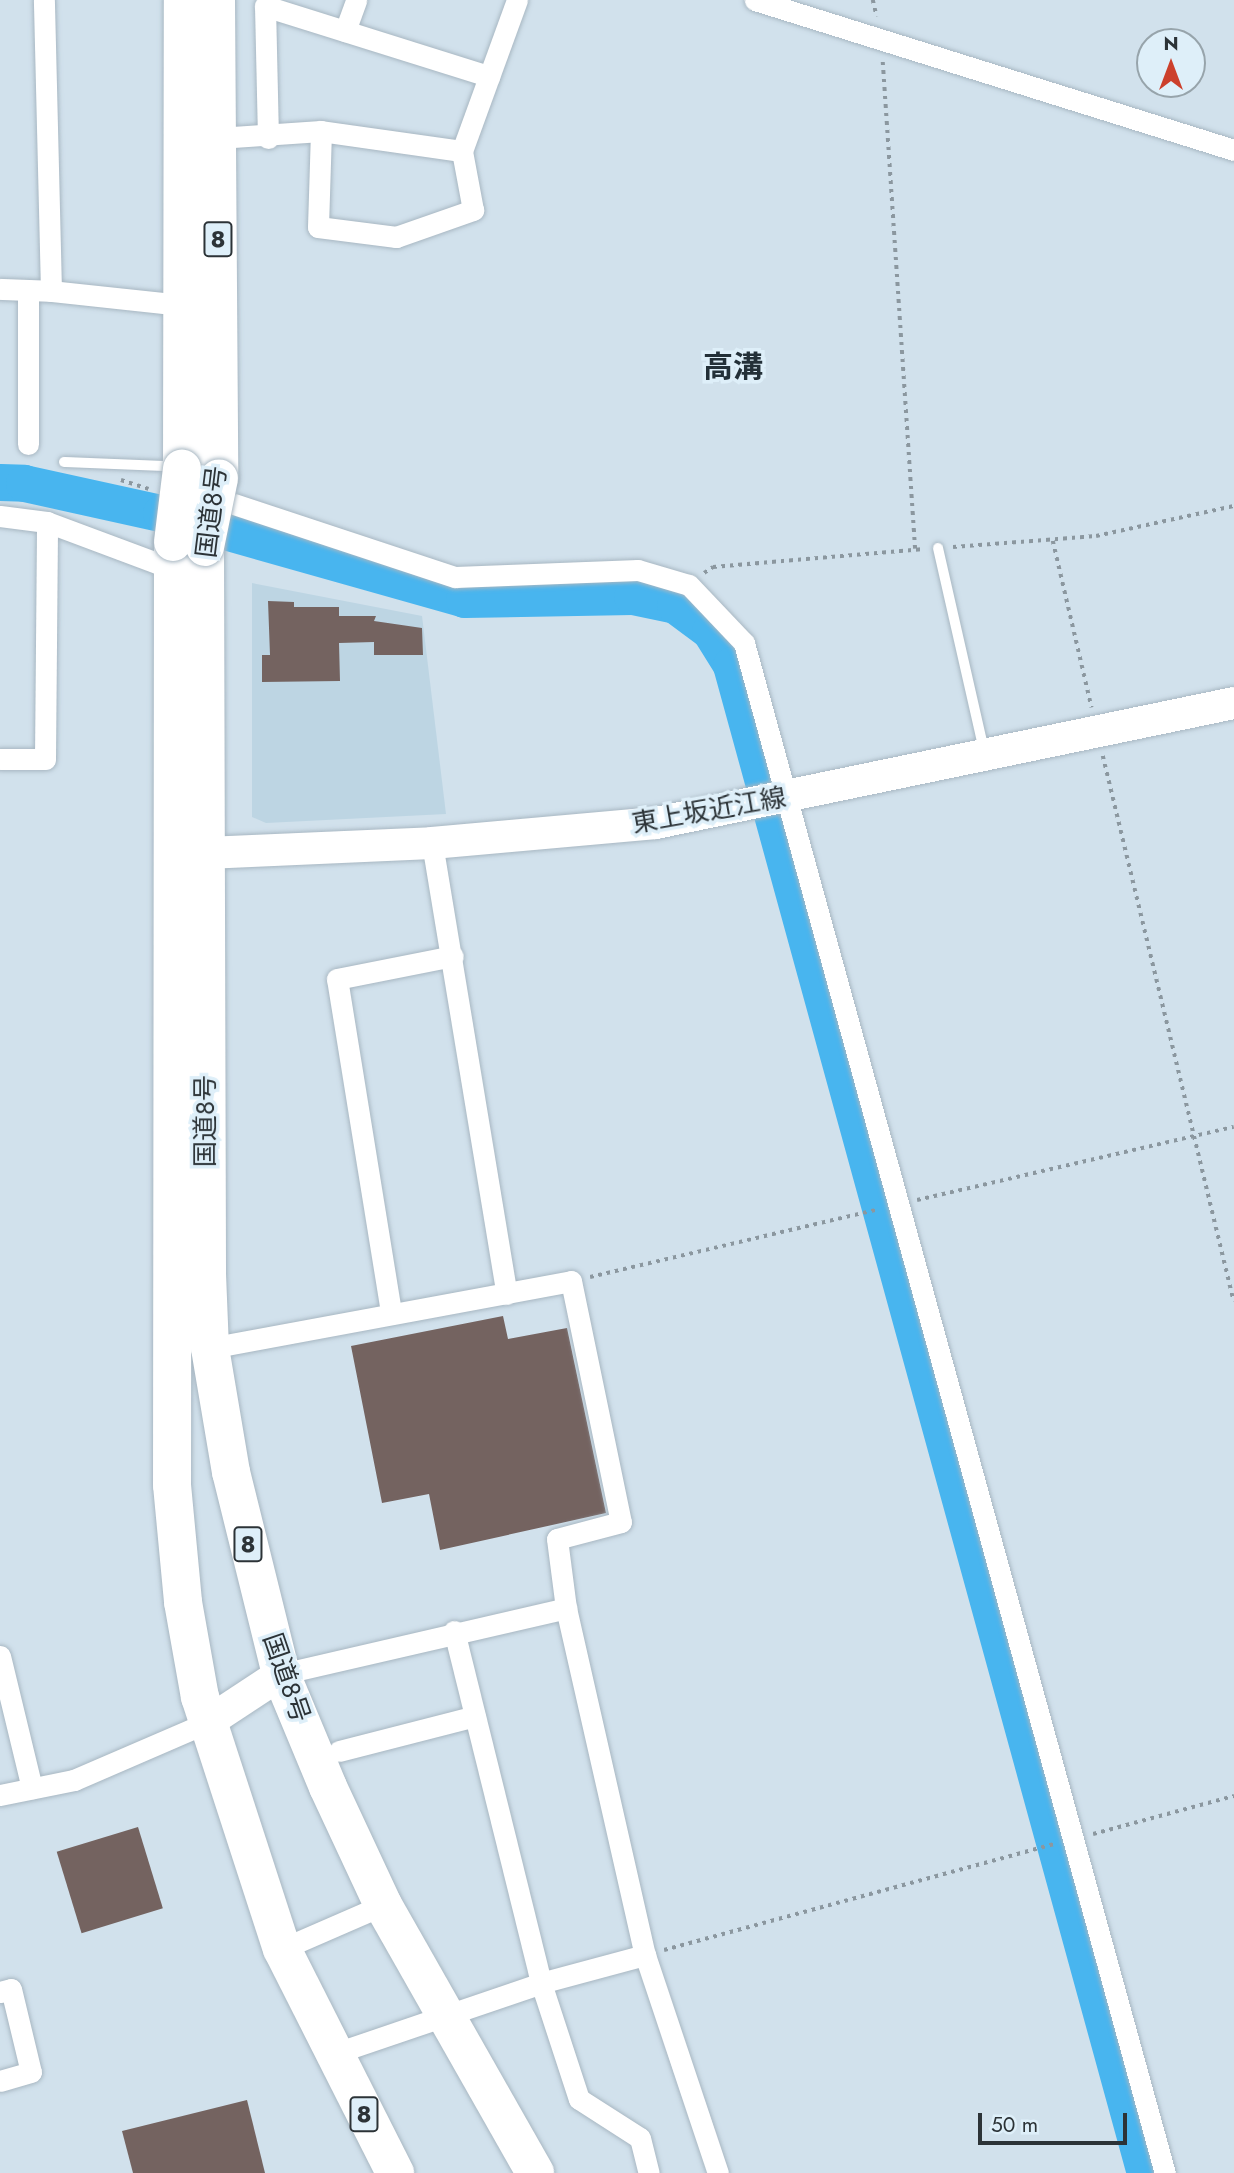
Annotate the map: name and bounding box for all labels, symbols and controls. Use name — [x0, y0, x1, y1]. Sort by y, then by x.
north arrow — [1136, 28, 1206, 98]
text: N — [1163, 30, 1179, 57]
road number: 8 — [202, 219, 234, 260]
district label: 高溝 — [703, 349, 763, 385]
street label: 国道8号 — [191, 464, 233, 560]
street label: 東上坂近江線 — [629, 782, 789, 840]
street label: 国道8号 — [190, 1075, 222, 1167]
road number: 8 — [232, 1524, 264, 1564]
street label: 国道8号 — [256, 1629, 316, 1727]
road number: 8 — [348, 2094, 380, 2134]
scale bar — [982, 2100, 1131, 2144]
text: 50 m — [991, 2110, 1038, 2140]

